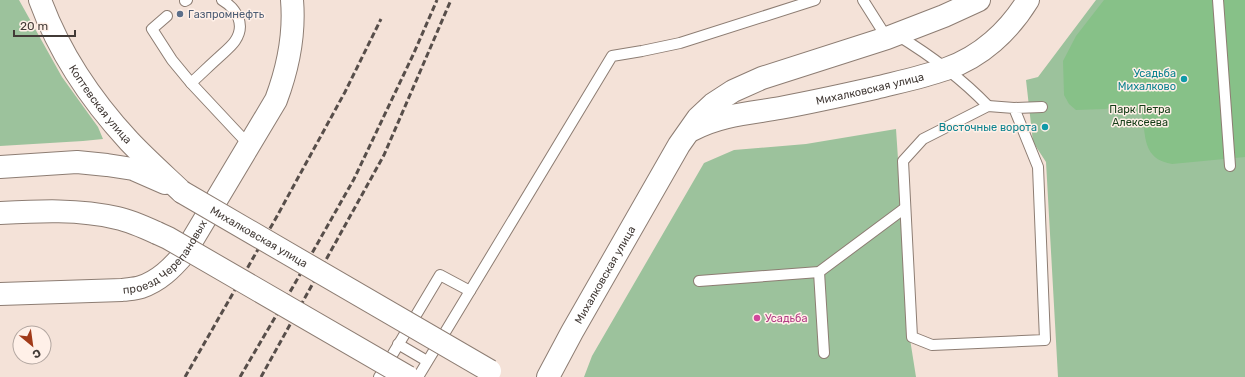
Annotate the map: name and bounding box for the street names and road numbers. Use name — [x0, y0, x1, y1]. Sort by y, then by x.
street label: Коптевская улица — [66, 62, 135, 146]
street label: Михалковская улица — [815, 70, 925, 107]
street label: Михалковская улица — [208, 203, 310, 270]
street label: проезд Черепановых — [122, 217, 210, 296]
street label: Михалковская улица — [572, 224, 638, 326]

